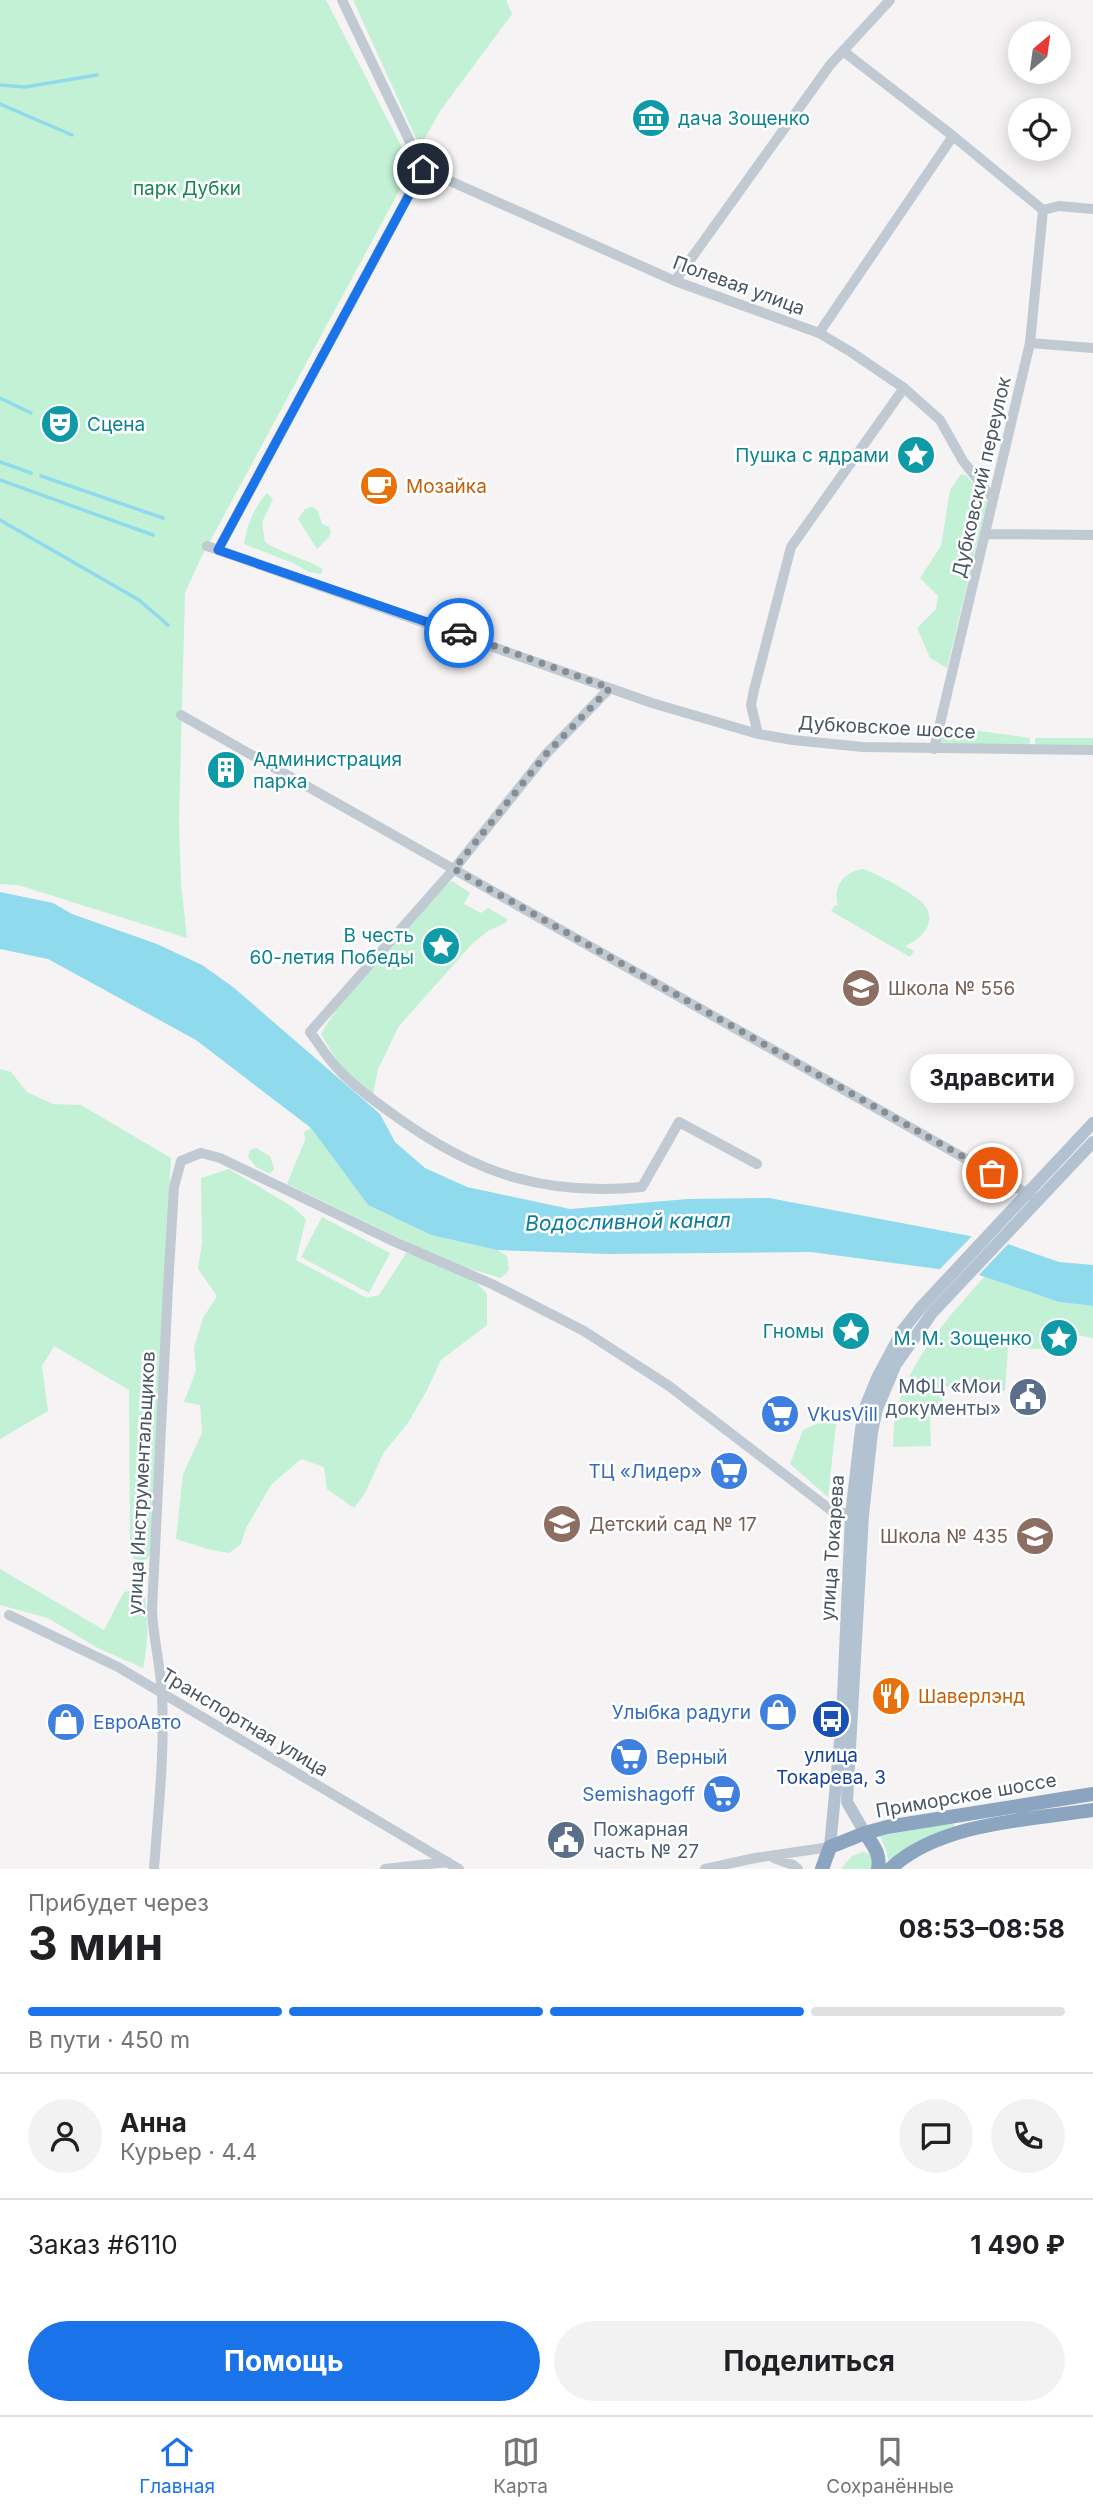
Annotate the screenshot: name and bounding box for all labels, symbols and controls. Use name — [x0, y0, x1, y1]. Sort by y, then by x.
north arrow — [1008, 21, 1071, 84]
map controls — [1008, 21, 1071, 161]
museum icon: дача Зощенко — [630, 97, 672, 139]
button: locate — [1008, 98, 1071, 161]
place label: дача Зощенко — [678, 107, 810, 130]
pin — [393, 139, 453, 199]
icon: home — [404, 150, 442, 188]
park label: парк Дубки — [133, 177, 241, 200]
street label: Полевая улица — [670, 251, 808, 320]
street label: Дубковский переулок — [947, 374, 1016, 580]
theatre icon: Сцена — [39, 403, 81, 445]
place label: Сцена — [87, 413, 145, 436]
place icon: Пушка с ядрами — [895, 434, 937, 476]
place label: Пушка с ядрами — [735, 444, 889, 467]
cafe icon: Мозайка — [358, 465, 400, 507]
place label: Мозайка — [406, 475, 487, 498]
courier — [424, 598, 494, 668]
icon: car — [440, 614, 478, 652]
street label: Дубковское шоссе — [798, 711, 976, 744]
place label: Администрация парка — [253, 748, 402, 793]
building icon: Администрация парка — [205, 749, 247, 791]
place label: В честь 60-летия Победы — [249, 924, 414, 969]
place icon: В честь 60-летия Победы — [420, 925, 462, 967]
school or university icon: Школа № 556 — [840, 967, 882, 1009]
place label: Школа № 556 — [888, 977, 1015, 1000]
callout: Здравсити — [910, 1054, 1074, 1103]
text: Здравсити — [929, 1064, 1055, 1092]
pin — [962, 1143, 1022, 1203]
icon: bag — [973, 1154, 1011, 1192]
water label: Водосливной канал — [525, 1207, 731, 1236]
place icon: Гномы — [830, 1310, 872, 1352]
place icon: М. М. Зощенко — [1038, 1317, 1080, 1359]
place label: Гномы — [763, 1320, 824, 1343]
place label: М. М. Зощенко — [894, 1327, 1032, 1350]
street label: улица Инструментальщиков — [123, 1351, 160, 1615]
place label: МФЦ «Мои документы» — [886, 1375, 1001, 1420]
public building icon: МФЦ «Мои документы» — [1007, 1376, 1049, 1418]
supermarket icon: VkusVill — [759, 1393, 801, 1435]
place label: VkusVill — [807, 1403, 878, 1426]
supermarket icon: ТЦ «Лидер» — [708, 1450, 750, 1492]
place label: ТЦ «Лидер» — [588, 1460, 702, 1483]
street label: улица Токарева — [816, 1474, 849, 1622]
school or university icon: Детский сад № 17 — [541, 1503, 583, 1545]
place label: Детский сад № 17 — [589, 1513, 757, 1536]
school or university icon: Школа № 435 — [1014, 1515, 1056, 1557]
place label: Школа № 435 — [880, 1525, 1008, 1548]
street label: Транспортная улица — [157, 1663, 332, 1781]
restaurant icon: Шаверлэнд — [870, 1675, 912, 1717]
place label: Шаверлэнд — [918, 1685, 1025, 1708]
shop icon: Улыбка радуги — [757, 1691, 799, 1733]
bus stop icon: улица Токарева, 3 — [810, 1698, 852, 1740]
shop icon: ЕвроАвто — [45, 1701, 87, 1743]
place label: Улыбка радуги — [612, 1701, 751, 1724]
place label: ЕвроАвто — [93, 1711, 181, 1734]
supermarket icon: Верный — [608, 1736, 650, 1778]
place label: улица Токарева, 3 — [776, 1744, 886, 1789]
place label: Верный — [656, 1746, 728, 1769]
street label: Приморское шоссе — [874, 1768, 1058, 1823]
supermarket icon: Semishagoff — [701, 1773, 743, 1815]
place label: Semishagoff — [582, 1783, 695, 1806]
place label: Пожарная часть № 27 — [593, 1818, 699, 1863]
public building icon: Пожарная часть № 27 — [545, 1819, 587, 1861]
text: Прибудет через — [28, 1889, 209, 1917]
text: 08:53–08:58 — [899, 1913, 1065, 1944]
text: 3 мин — [28, 1915, 163, 1971]
text: В пути · 450 m — [28, 2026, 190, 2054]
button: person — [28, 2099, 102, 2173]
button: chat — [899, 2099, 973, 2173]
button: phone — [991, 2099, 1065, 2173]
text: Анна — [120, 2107, 187, 2138]
text: Курьер · 4.4 — [120, 2138, 257, 2166]
text: Заказ #6110 — [28, 2229, 178, 2260]
text: 1 490 ₽ — [970, 2229, 1065, 2260]
button: Помощь — [28, 2321, 540, 2401]
button: Поделиться — [554, 2321, 1065, 2401]
tab: Главная — [139, 2433, 215, 2498]
tab: Карта — [493, 2433, 548, 2498]
tab: Сохранённые — [826, 2433, 954, 2498]

